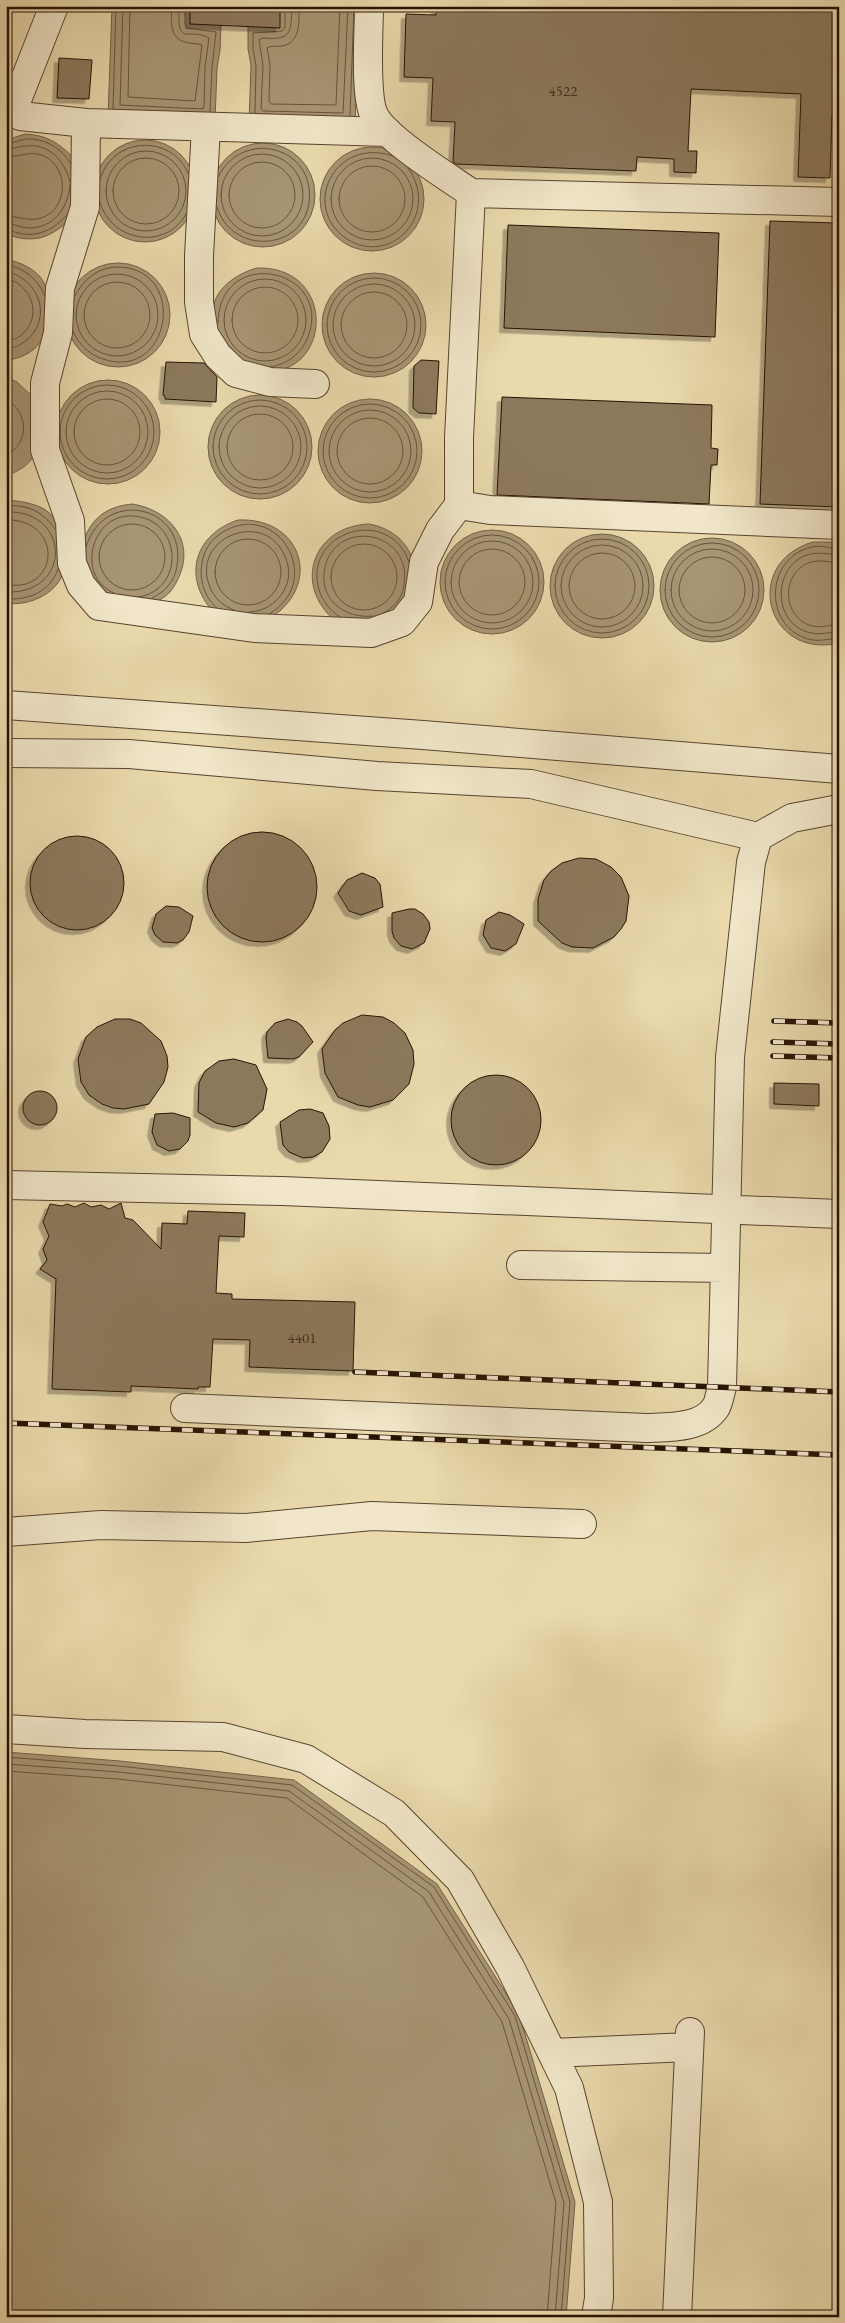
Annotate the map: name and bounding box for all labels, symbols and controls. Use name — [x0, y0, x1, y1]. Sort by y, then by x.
house number: 4522 — [549, 81, 578, 100]
house number: 4401 — [288, 1328, 316, 1347]

